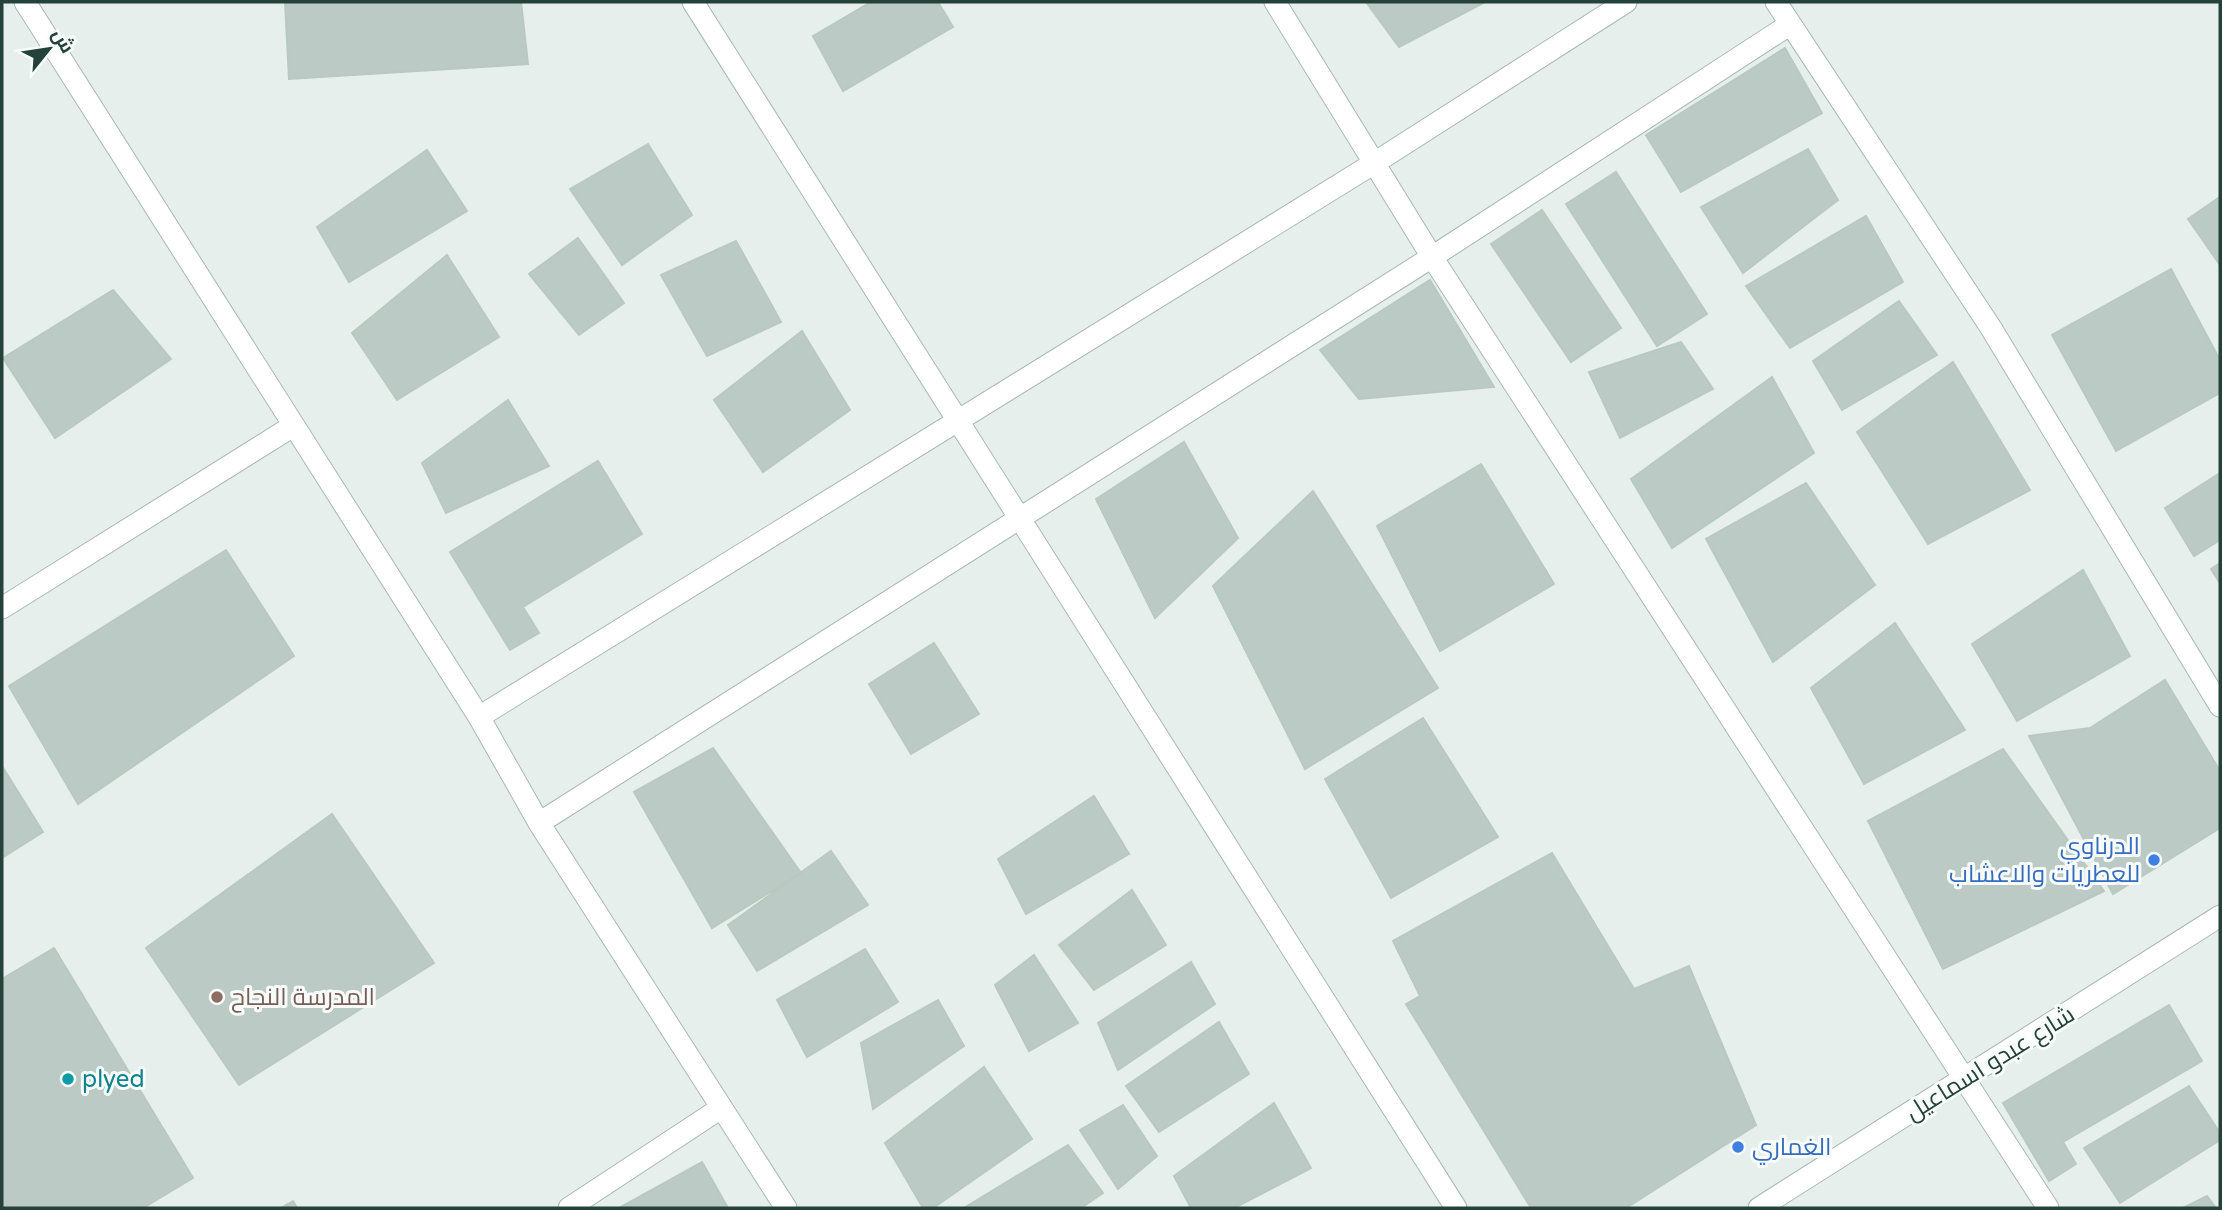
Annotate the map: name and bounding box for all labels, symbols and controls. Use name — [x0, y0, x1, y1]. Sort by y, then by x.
north arrow — [14, 14, 84, 84]
text: ش — [47, 25, 78, 57]
place label: الدرناوي للعطريات والاعشاب — [1949, 832, 2140, 889]
marker: الدرناوي للعطريات والاعشاب — [2146, 852, 2162, 868]
place label: المدرسة النجاح — [231, 983, 375, 1013]
marker: المدرسة النجاح — [209, 989, 225, 1005]
street label: شارع عبدو اسماعيل — [1900, 1000, 2081, 1128]
place label: plyed — [82, 1065, 145, 1094]
marker: plyed — [60, 1071, 76, 1087]
place label: الغماري — [1752, 1133, 1831, 1165]
marker: الغماري — [1730, 1139, 1746, 1155]

